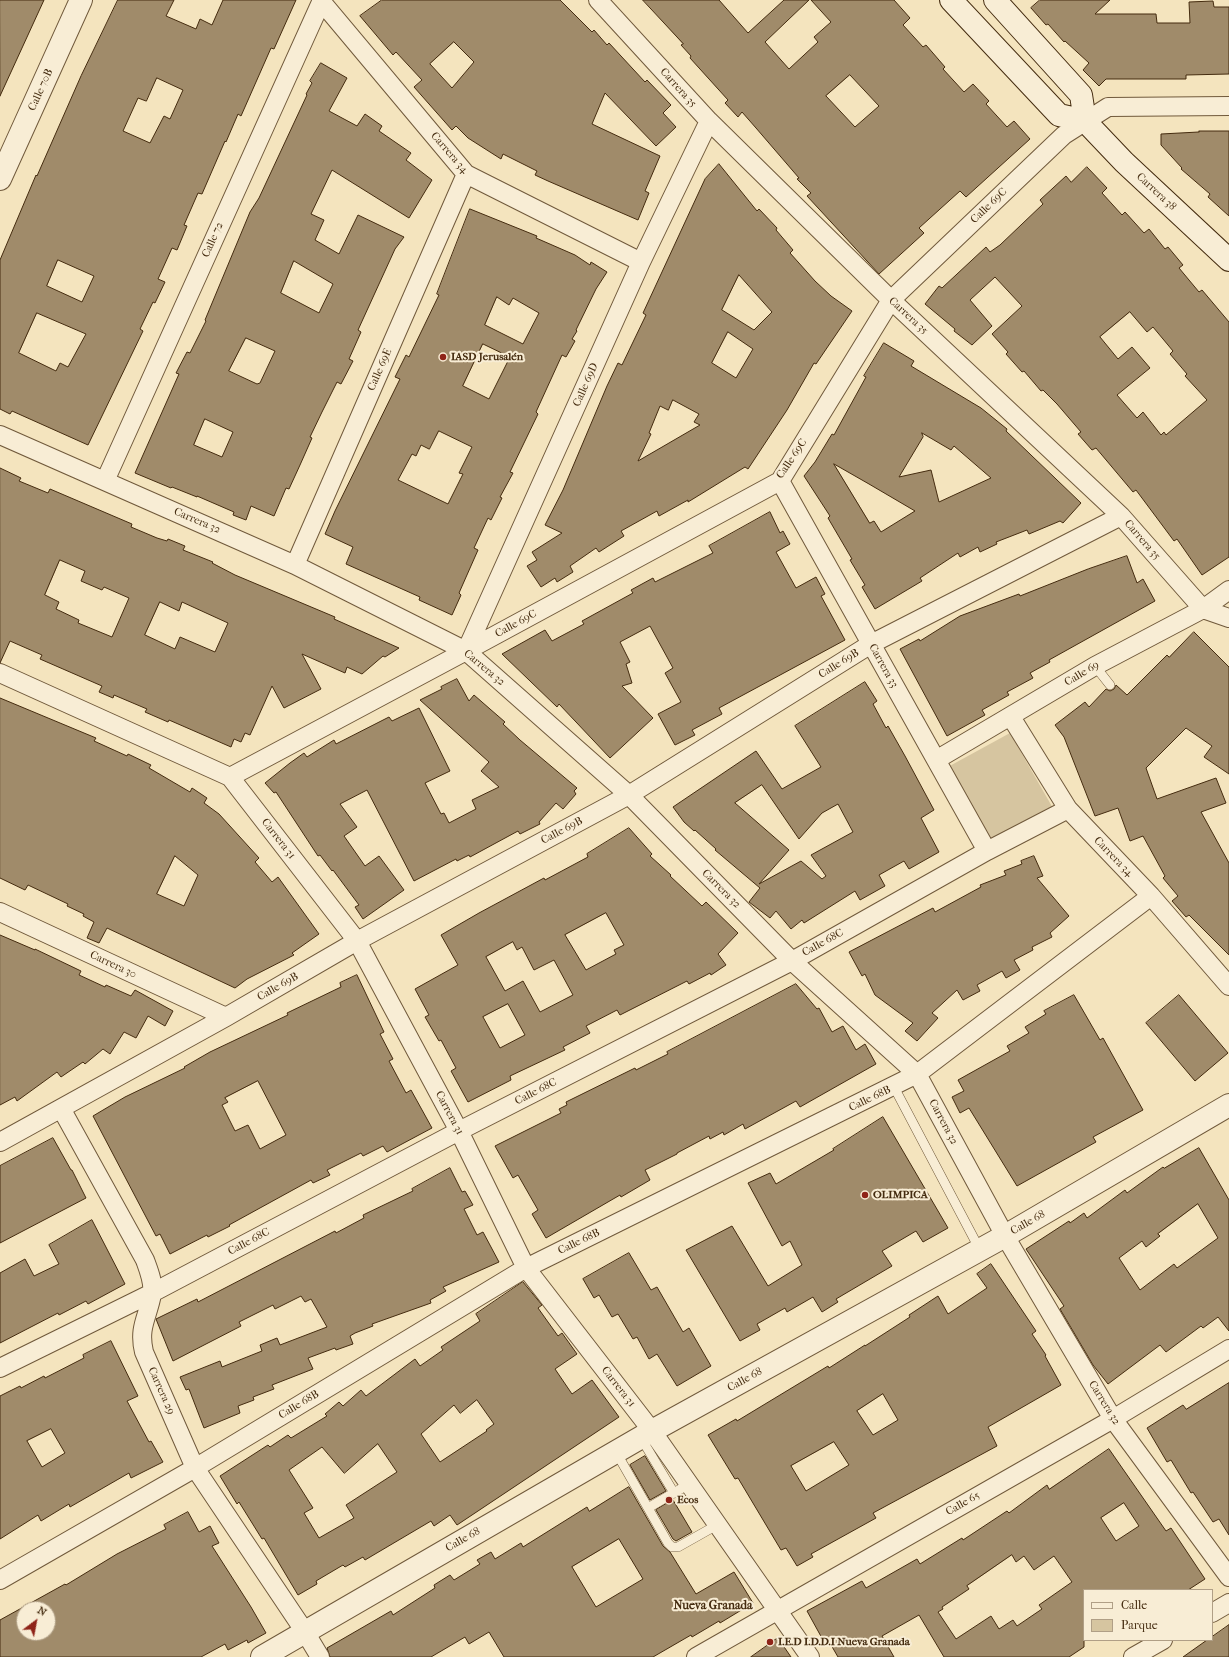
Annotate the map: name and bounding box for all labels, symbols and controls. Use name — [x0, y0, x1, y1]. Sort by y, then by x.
street label: Carrera 35 — [657, 66, 699, 110]
street label: Calle 70B — [26, 67, 56, 113]
street label: Carrera 34 — [428, 130, 470, 176]
street label: Carrera 38 — [1133, 170, 1179, 214]
street label: Calle 69C — [968, 185, 1010, 227]
street label: Calle 72 — [199, 220, 227, 260]
street label: Carrera 35 — [886, 295, 930, 337]
street label: Calle 69E — [365, 347, 395, 393]
place label: IASD Jerusalén — [451, 350, 523, 364]
marker: IASD Jerusalén — [438, 352, 448, 362]
street label: Calle 69D — [571, 361, 601, 409]
street label: Calle 69C — [774, 436, 810, 482]
street label: Carrera 32 — [172, 505, 222, 537]
street label: Carrera 35 — [1121, 517, 1163, 563]
street label: Calle 69C — [493, 607, 539, 641]
street label: Carrera 33 — [866, 642, 900, 690]
street label: Calle 69B — [816, 646, 862, 682]
street label: Carrera 32 — [461, 647, 507, 689]
street label: Calle 69 — [1062, 659, 1102, 689]
street label: Calle 69B — [539, 815, 585, 847]
street label: Carrera 31 — [258, 816, 298, 862]
street label: Carrera 34 — [1091, 834, 1135, 880]
street label: Carrera 32 — [699, 867, 743, 911]
street label: Calle 68C — [800, 926, 846, 960]
street label: Carrera 30 — [88, 948, 138, 982]
street label: Calle 69B — [255, 970, 301, 1004]
street label: Calle 68C — [513, 1076, 559, 1108]
street label: Calle 68B — [847, 1083, 893, 1115]
street label: Carrera 31 — [432, 1089, 466, 1137]
street label: Carrera 32 — [926, 1097, 960, 1147]
place label: OLIMPICA — [873, 1188, 928, 1202]
marker: OLIMPICA — [860, 1190, 870, 1200]
street label: Calle 68 — [1008, 1208, 1048, 1238]
street label: Calle 68C — [226, 1226, 272, 1258]
street label: Calle 68B — [556, 1226, 602, 1258]
street label: Carrera 31 — [598, 1364, 638, 1410]
street label: Carrera 29 — [145, 1365, 177, 1417]
street label: Calle 68 — [725, 1365, 765, 1395]
street label: Carrera 32 — [1085, 1379, 1123, 1427]
street label: Calle 68B — [276, 1388, 322, 1422]
street label: Calle 65 — [944, 1489, 982, 1519]
place label: Ecos — [677, 1493, 698, 1507]
marker: Ecos — [664, 1495, 674, 1505]
street label: Calle 68 — [443, 1525, 483, 1555]
legend — [1083, 1589, 1213, 1641]
text: Calle — [1121, 1598, 1147, 1612]
district label: Nueva Granada — [673, 1599, 753, 1613]
north arrow — [16, 1601, 56, 1641]
text: N — [35, 1604, 49, 1619]
text: Parque — [1121, 1618, 1158, 1632]
place label: I.E.D I.D.D.I Nueva Granada — [778, 1635, 910, 1649]
marker: I.E.D I.D.D.I Nueva Granada — [765, 1637, 775, 1647]

